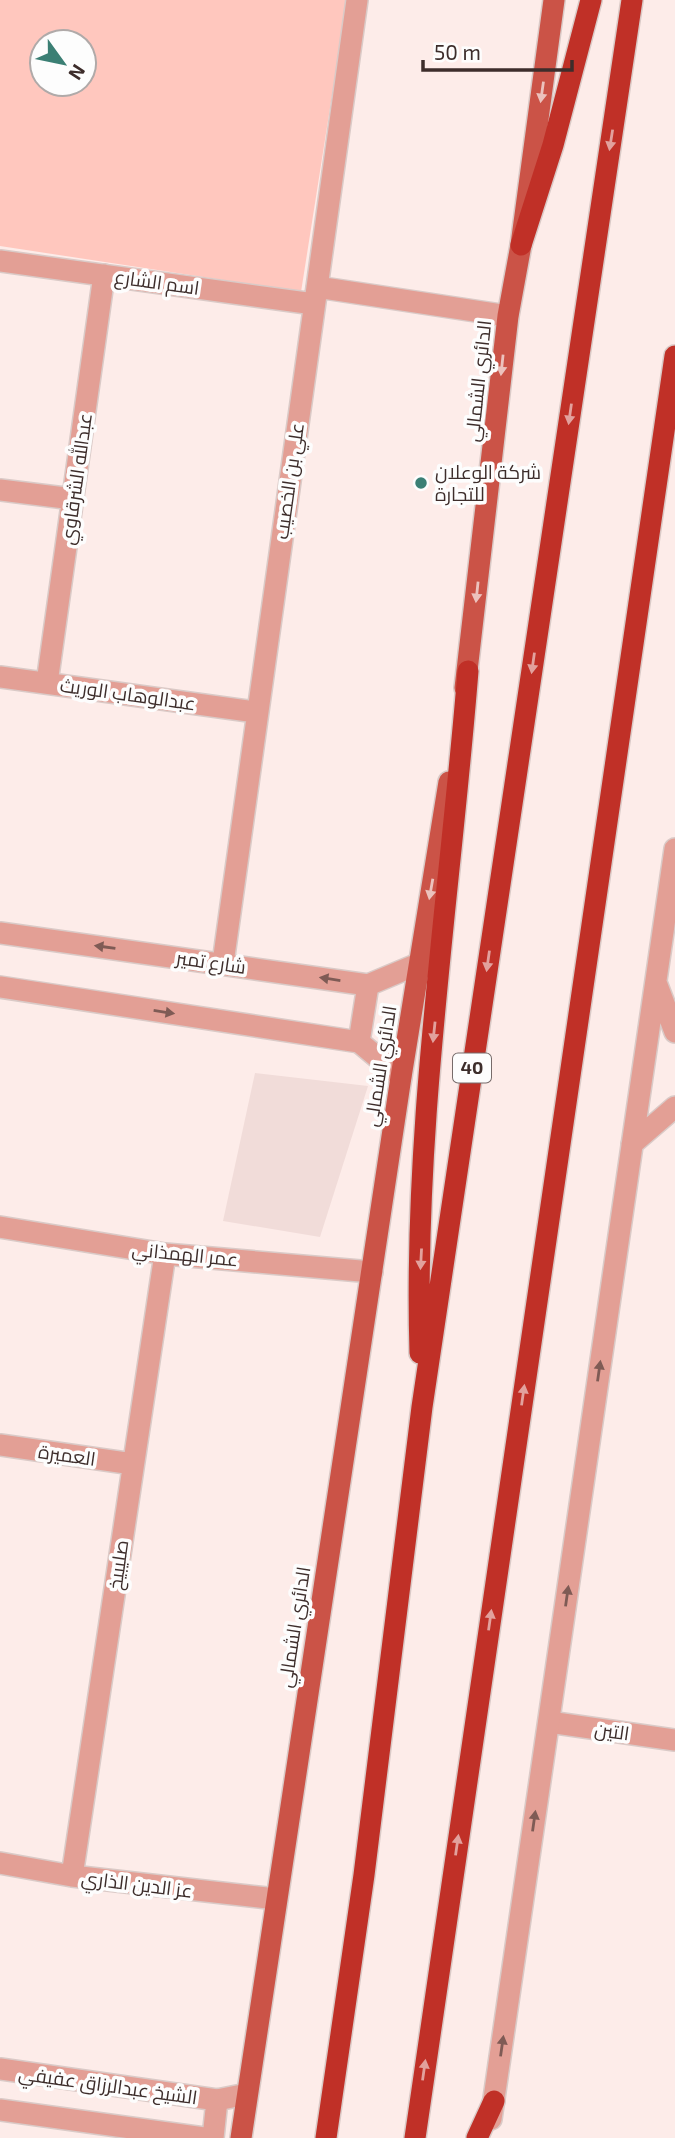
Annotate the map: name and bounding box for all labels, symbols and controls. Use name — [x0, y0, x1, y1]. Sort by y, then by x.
north arrow — [28, 28, 98, 98]
scale bar — [423, 28, 572, 72]
text: 50 m — [434, 39, 481, 64]
text: N — [64, 61, 91, 85]
one-way arrow — [536, 81, 547, 103]
one-way arrow — [605, 129, 616, 151]
street label: اسم الشارع — [113, 264, 201, 302]
street label: الدائري الشمالي — [460, 319, 499, 443]
one-way arrow — [497, 355, 508, 377]
one-way arrow — [564, 403, 575, 425]
street label: عبدالله الشرقاوي — [55, 412, 100, 547]
street label: علي بن الخصيب — [269, 421, 312, 541]
place label: شركة الوعلان للتجارة — [435, 460, 541, 506]
marker: شركة الوعلان للتجارة — [413, 475, 429, 491]
one-way arrow — [471, 581, 482, 603]
one-way arrow — [527, 652, 538, 674]
street label: عبدالوهاب الوريث — [59, 673, 197, 715]
one-way arrow — [425, 878, 436, 900]
one-way arrow — [94, 942, 116, 953]
street label: شارع تمير — [173, 945, 247, 981]
one-way arrow — [483, 950, 494, 972]
one-way arrow — [319, 973, 341, 984]
street label: الدائري الشمالي — [359, 1004, 404, 1129]
one-way arrow — [153, 1007, 175, 1018]
one-way arrow — [428, 1021, 439, 1043]
road number: 40 — [453, 1054, 491, 1083]
street label: عمر الهمذاني — [130, 1236, 239, 1275]
one-way arrow — [415, 1248, 426, 1270]
one-way arrow — [594, 1360, 605, 1382]
one-way arrow — [518, 1384, 529, 1406]
street label: العميرة — [37, 1439, 97, 1471]
street label: صليبيخ — [103, 1539, 135, 1592]
street label: الدائري الشمالي — [273, 1565, 318, 1690]
one-way arrow — [562, 1585, 573, 1607]
one-way arrow — [485, 1609, 496, 1631]
street label: التين — [593, 1717, 631, 1745]
one-way arrow — [529, 1810, 540, 1832]
one-way arrow — [452, 1834, 463, 1856]
street label: عز الدين الذاري — [80, 1865, 194, 1906]
one-way arrow — [496, 2035, 507, 2057]
one-way arrow — [419, 2059, 430, 2081]
street label: الشيخ عبدالرزاق عفيفي — [17, 2061, 199, 2112]

